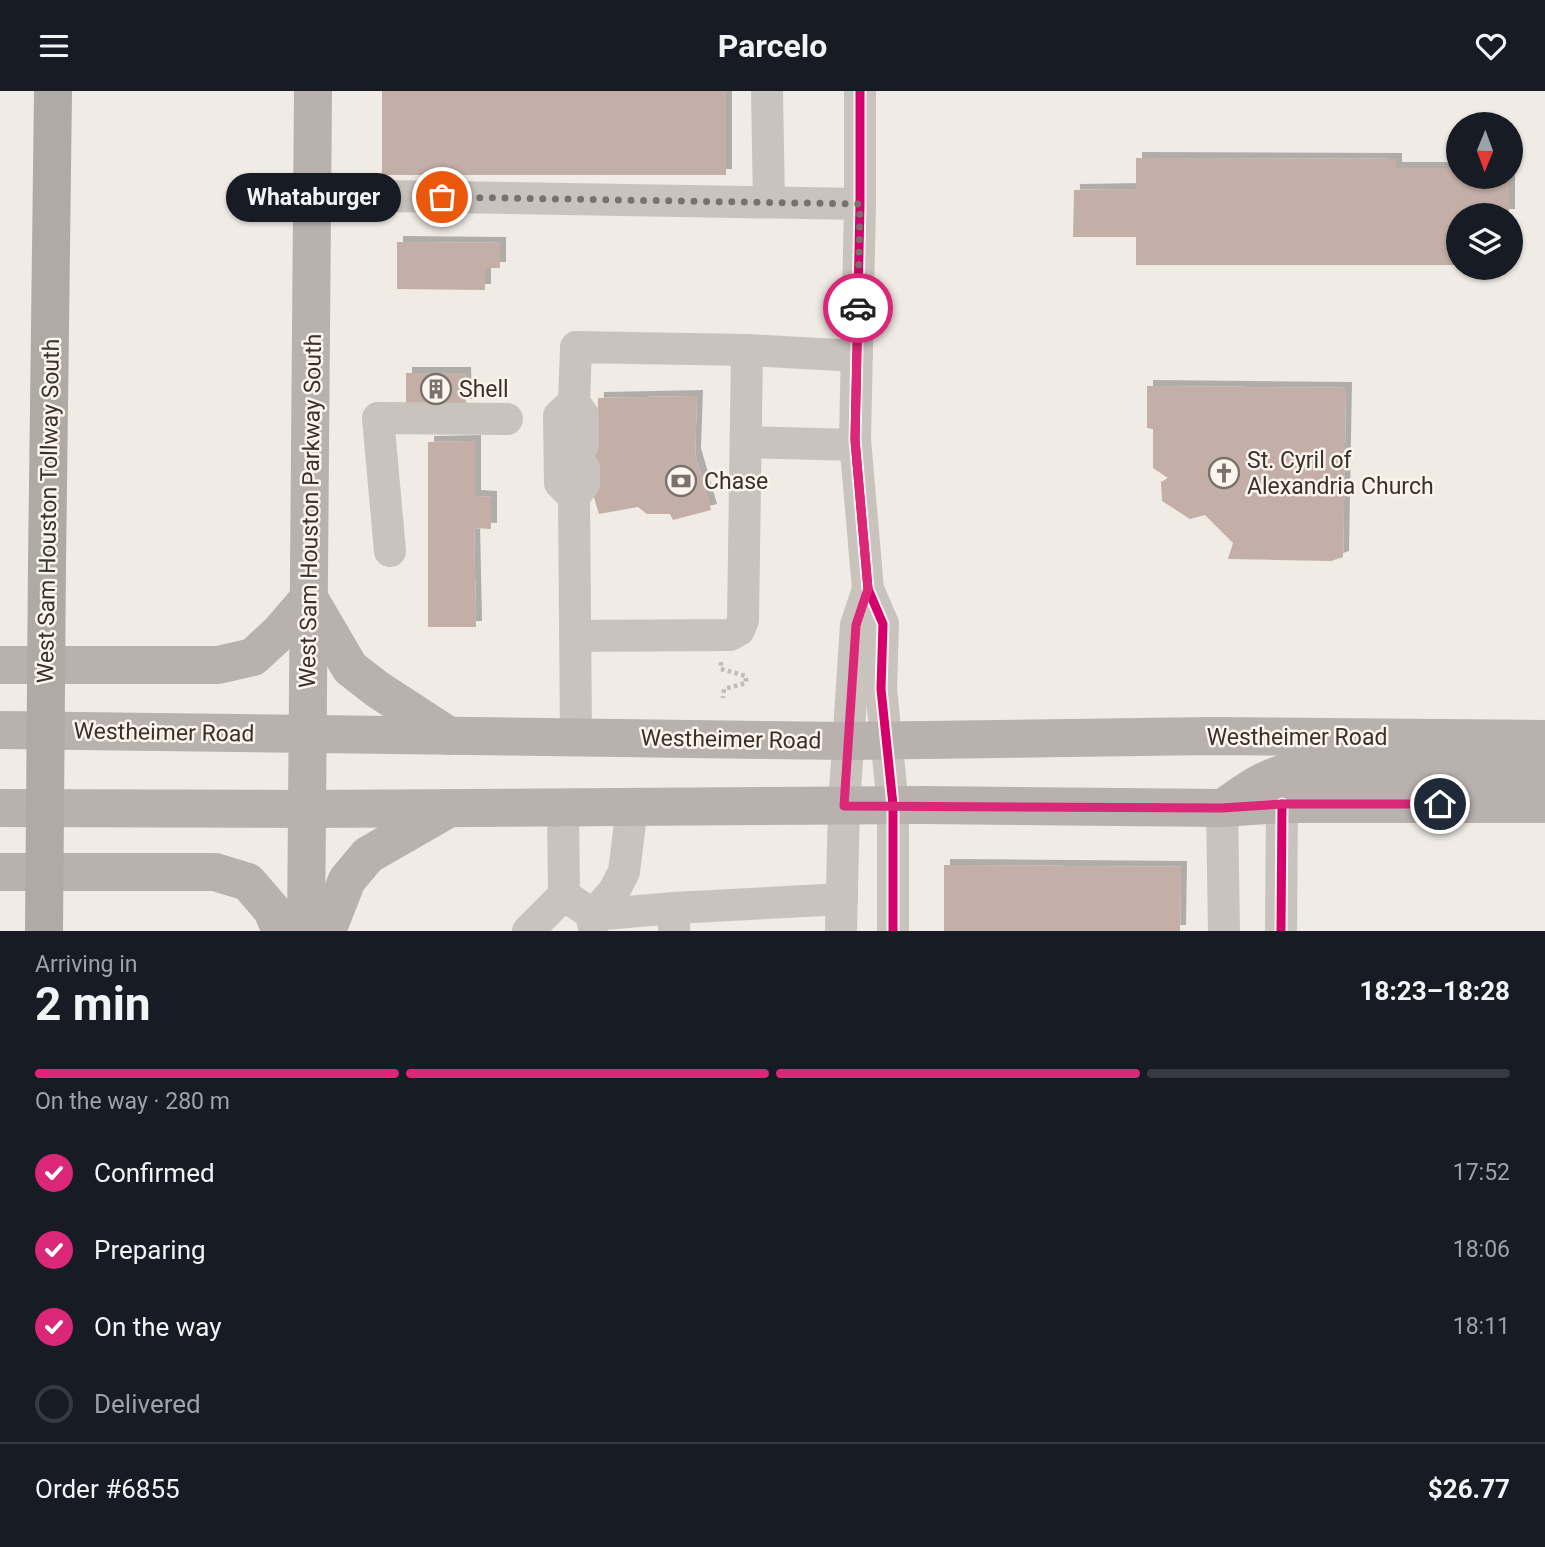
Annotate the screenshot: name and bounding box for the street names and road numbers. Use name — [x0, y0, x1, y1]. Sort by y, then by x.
street label: West Sam Houston Parkway South — [294, 334, 327, 688]
street label: West Sam Houston Tollway South — [32, 338, 65, 684]
street label: Westheimer Road — [73, 717, 255, 748]
street label: Westheimer Road — [640, 724, 822, 755]
street label: Westheimer Road — [1207, 724, 1387, 751]

